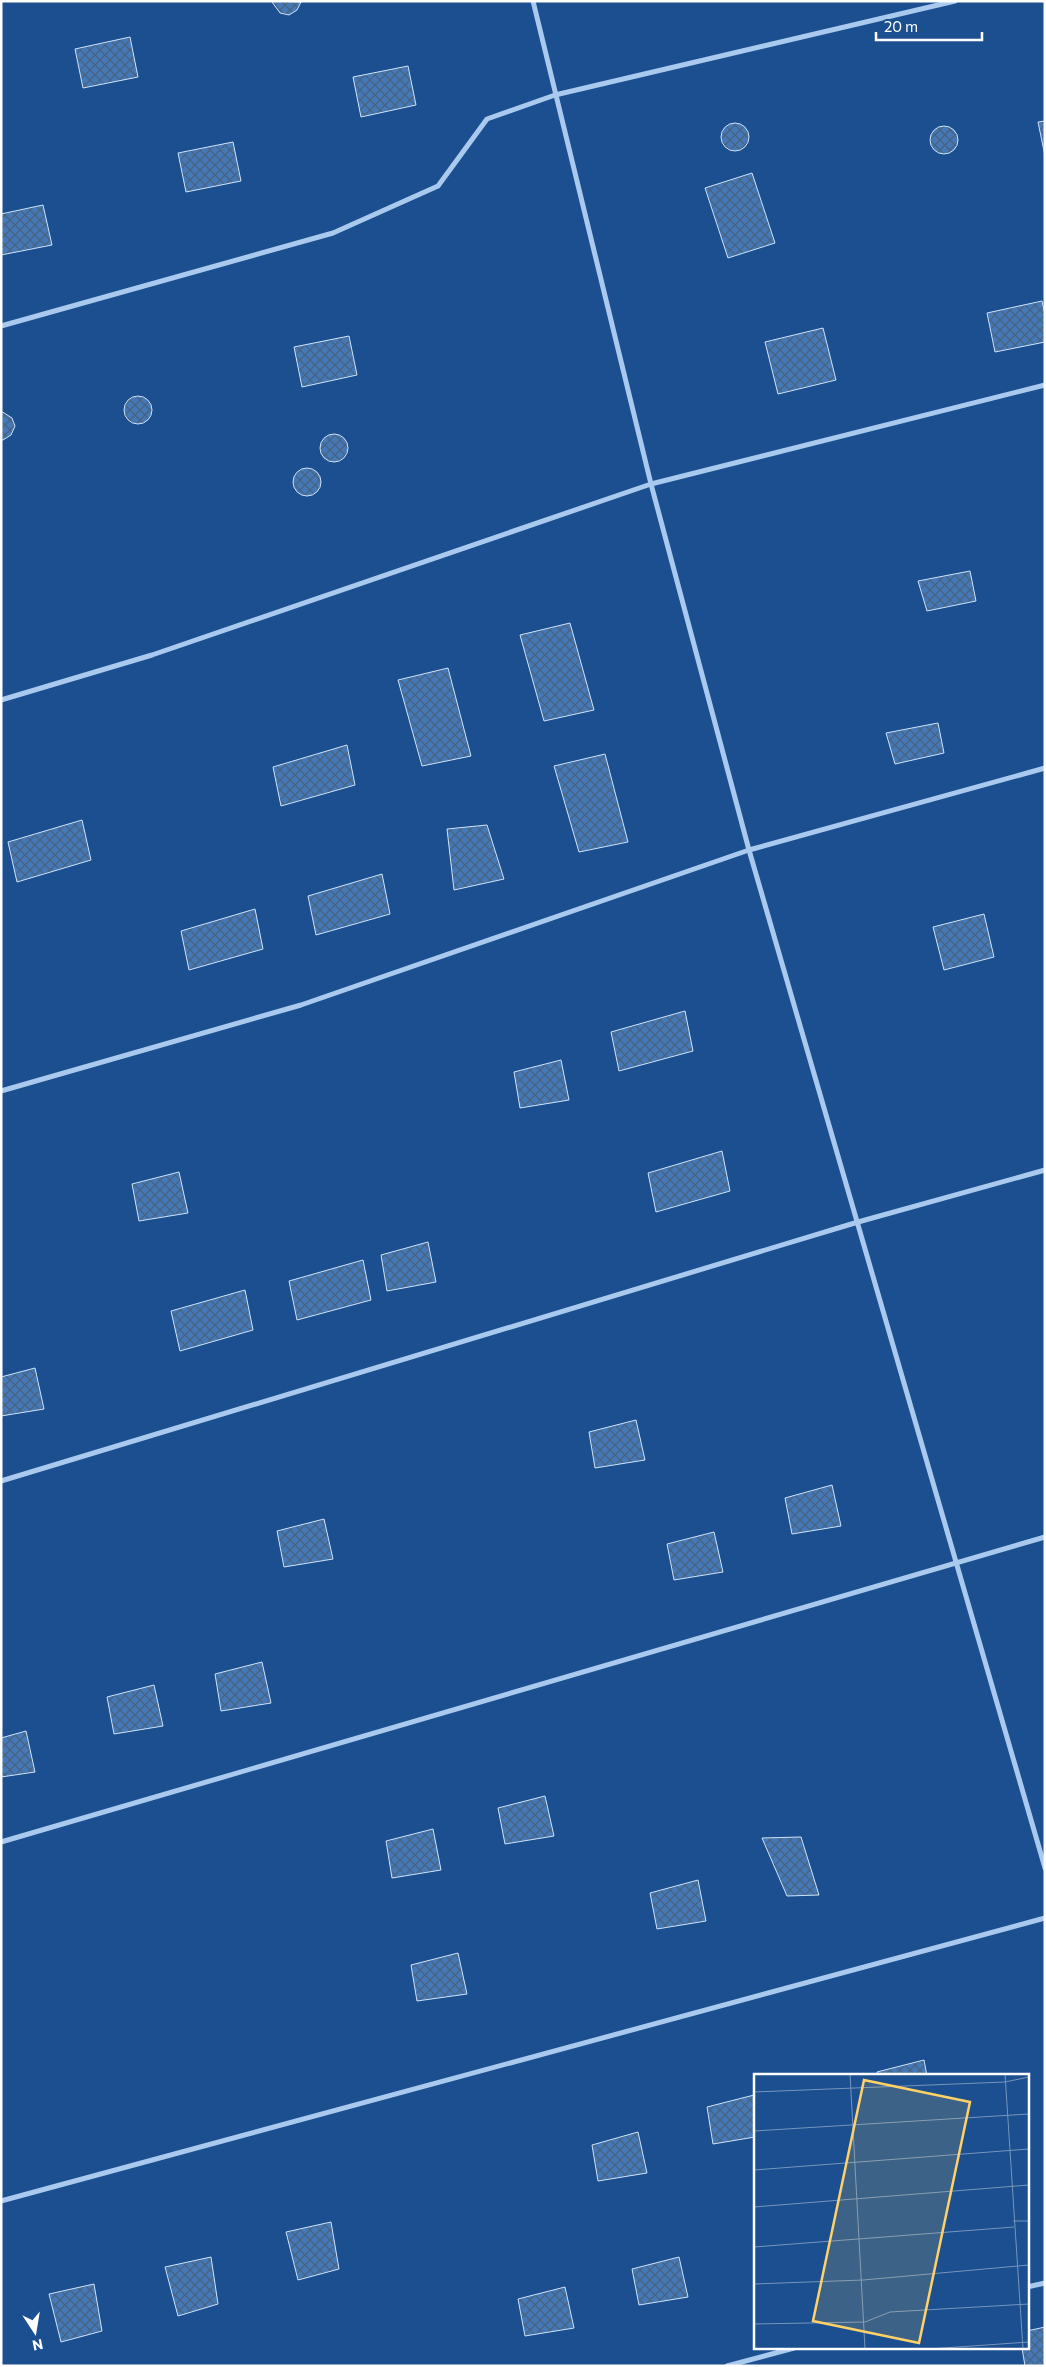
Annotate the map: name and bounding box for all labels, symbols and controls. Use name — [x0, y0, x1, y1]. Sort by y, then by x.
scale bar — [876, 10, 982, 42]
text: 20 m — [884, 17, 918, 35]
inset map — [754, 2074, 1028, 2350]
north arrow — [10, 2307, 60, 2357]
text: N — [31, 2336, 45, 2355]

